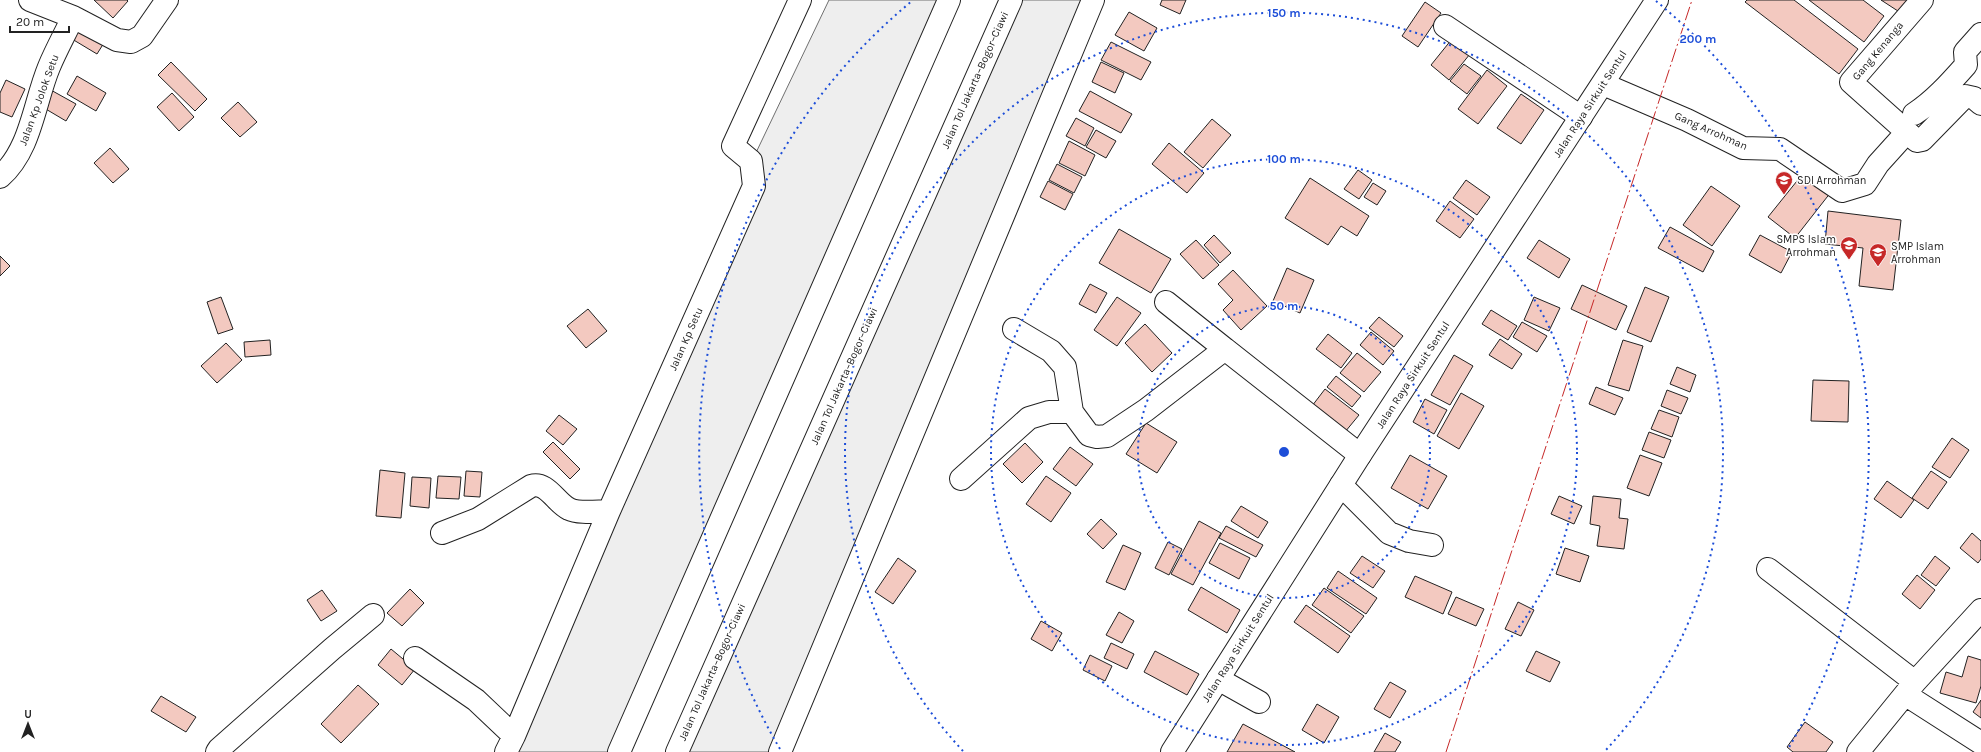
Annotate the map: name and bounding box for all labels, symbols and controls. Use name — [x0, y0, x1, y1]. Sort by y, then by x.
text: 150 m — [1267, 6, 1301, 20]
scale bar — [10, 8, 69, 34]
street label: Jalan Tol Jakarta–Bogor–Ciawi — [939, 9, 1011, 151]
text: 20 m — [16, 15, 44, 29]
street label: Gang Kenanga — [1850, 19, 1906, 83]
text: 200 m — [1680, 32, 1716, 46]
street label: Jalan Raya Sirkuit Sentul — [1550, 48, 1630, 160]
street label: Jalan Kp Jolok Setu — [16, 53, 62, 147]
street label: Gang Arrohman — [1672, 109, 1750, 153]
text: 100 m — [1267, 152, 1301, 166]
school or university icon: SDI Arrohman — [1774, 170, 1794, 195]
place label: SDI Arrohman — [1797, 174, 1867, 187]
place label: SMPS Islam Arrohman — [1776, 233, 1836, 259]
school or university icon: SMPS Islam Arrohman — [1839, 235, 1859, 260]
place label: SMP Islam Arrohman — [1891, 240, 1944, 266]
school or university icon: SMP Islam Arrohman — [1868, 242, 1888, 267]
text: 50 m — [1270, 299, 1299, 313]
street label: Jalan Kp Setu — [666, 305, 706, 373]
street label: Jalan Tol Jakarta–Bogor–Ciawi — [808, 305, 880, 447]
street label: Jalan Raya Sirkuit Sentul — [1373, 319, 1453, 431]
centre of rings — [1277, 445, 1291, 459]
street label: Jalan Raya Sirkuit Sentul — [1199, 592, 1277, 704]
street label: Jalan Tol Jakarta–Bogor–Ciawi — [676, 601, 748, 743]
north arrow — [8, 704, 48, 744]
text: U — [24, 708, 32, 721]

